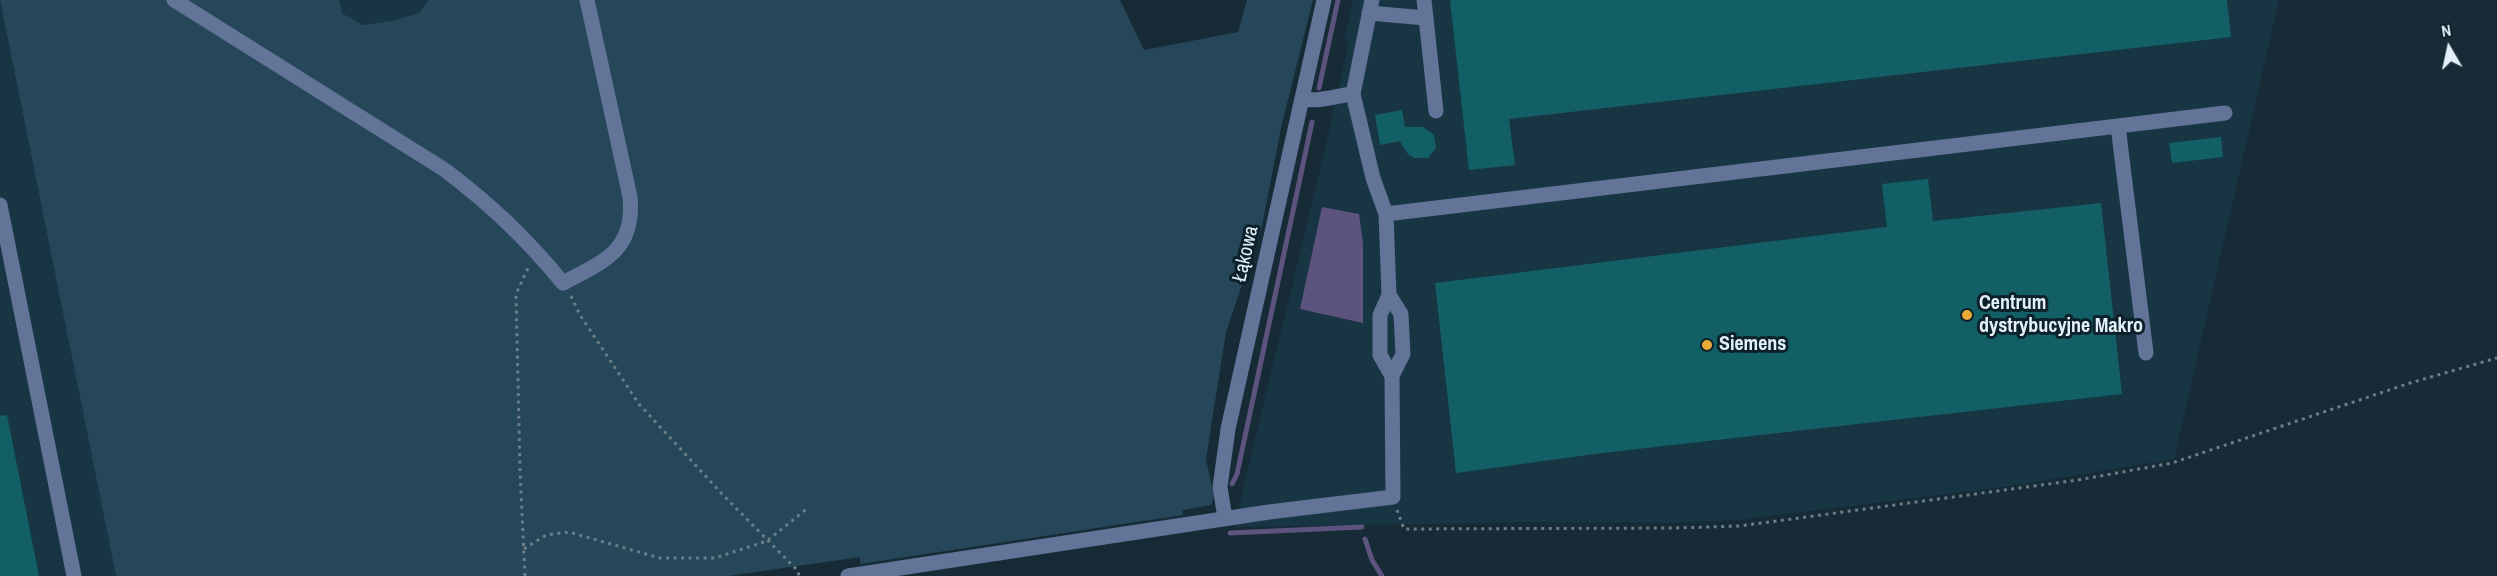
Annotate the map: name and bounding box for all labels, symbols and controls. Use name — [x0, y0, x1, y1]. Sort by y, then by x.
north arrow — [2419, 18, 2479, 78]
text: N — [2440, 19, 2453, 42]
street label: Łąkowa — [1228, 224, 1264, 284]
place label: Centrum dystrybucyjne Makro — [1979, 292, 2143, 339]
marker: Centrum dystrybucyjne Makro — [1960, 308, 1974, 322]
place label: Siemens — [1719, 333, 1786, 357]
marker: Siemens — [1700, 338, 1714, 352]

